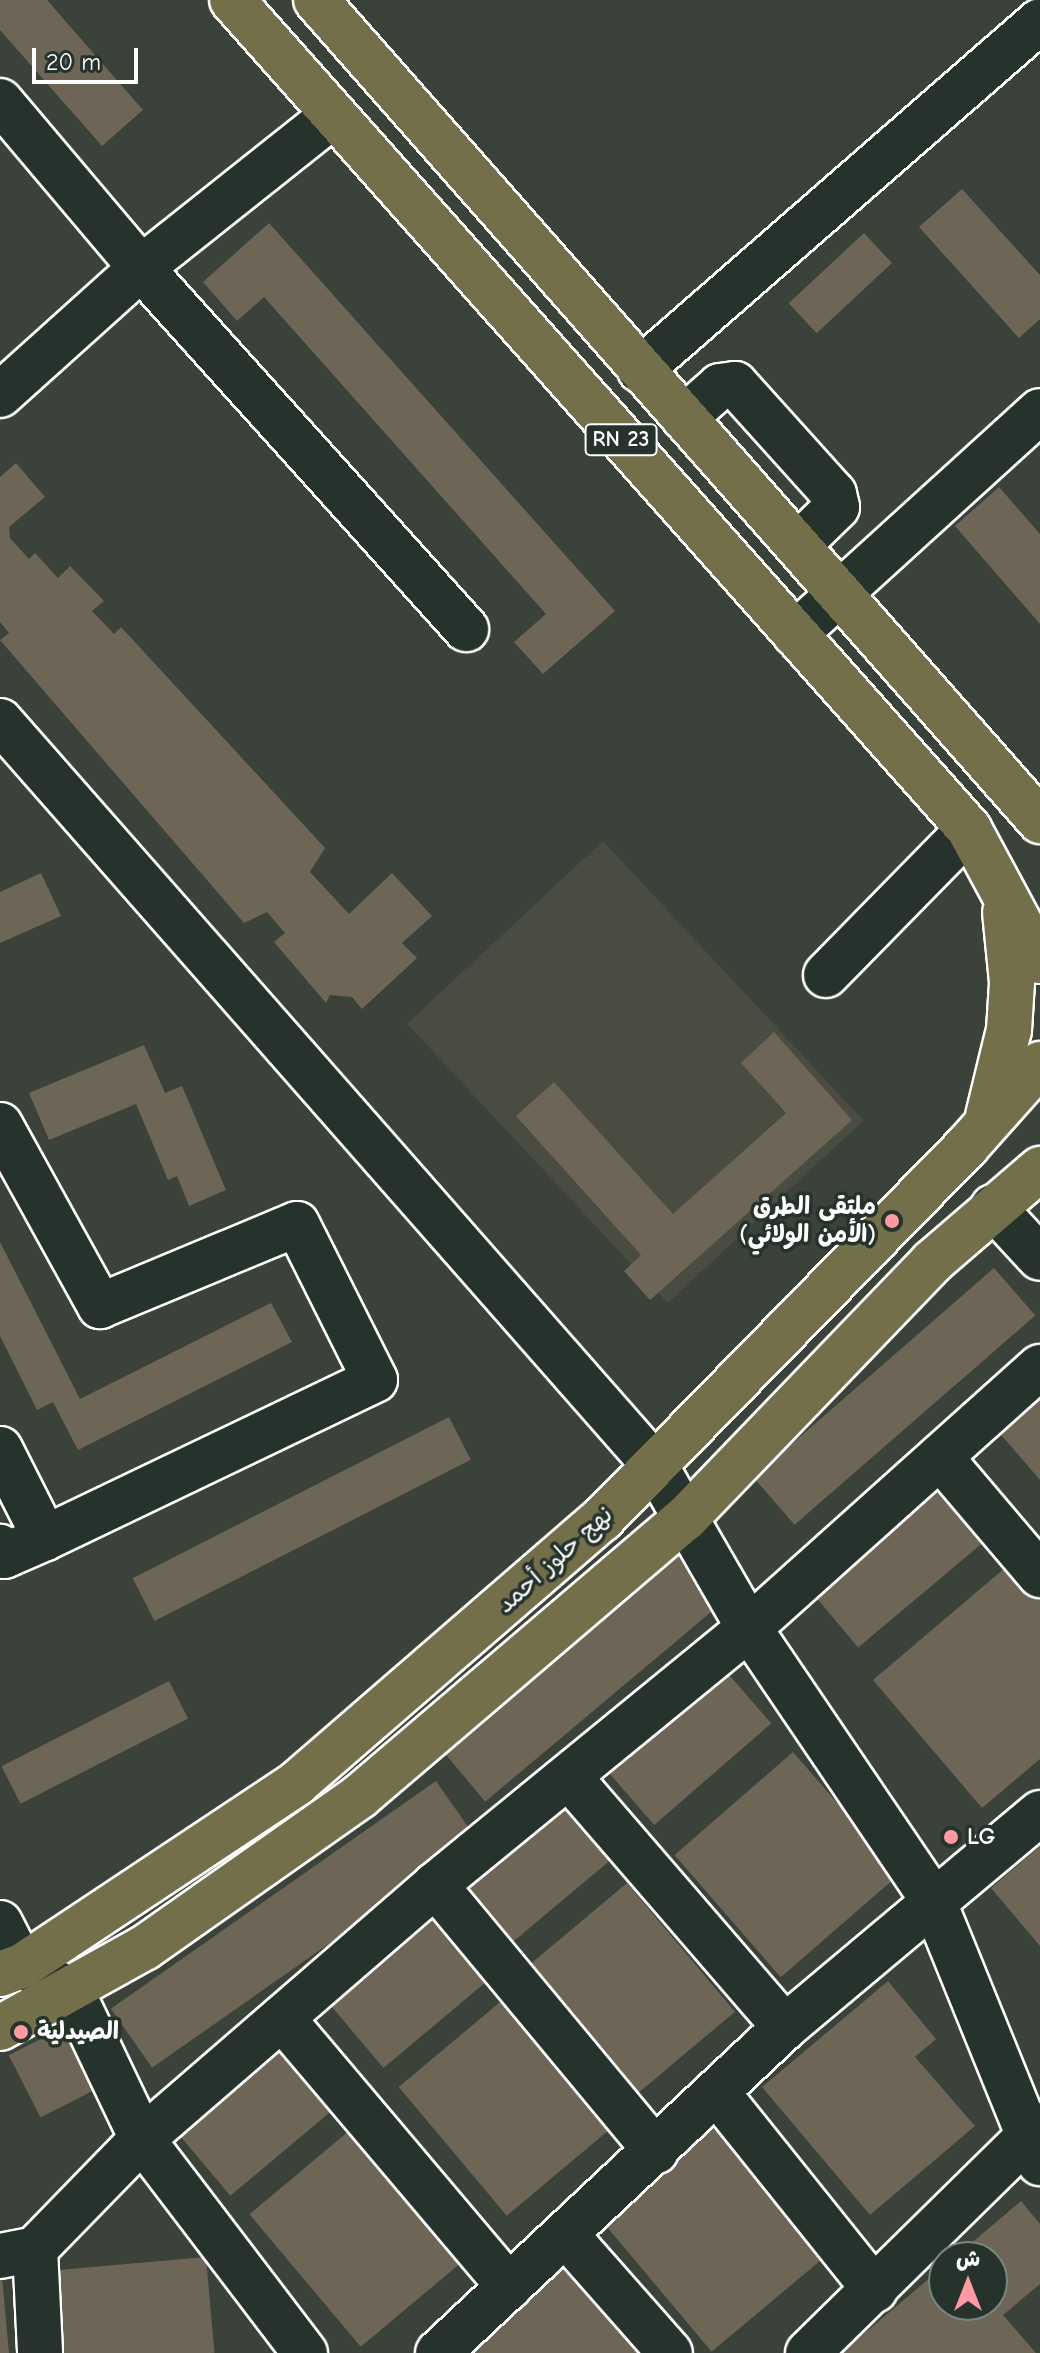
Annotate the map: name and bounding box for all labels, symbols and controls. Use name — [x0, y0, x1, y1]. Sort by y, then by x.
scale bar — [36, 32, 142, 82]
text: 20 m — [46, 48, 101, 76]
road number: RN 23 — [583, 422, 659, 458]
place label: ملتقى الطرق (الأمن الولائي) — [739, 1193, 876, 1249]
marker: ملتقى الطرق (الأمن الولائي) — [883, 1212, 901, 1230]
street label: نهج حلوز أحمد — [491, 1500, 619, 1620]
place label: LG — [967, 1823, 995, 1851]
marker: LG — [942, 1828, 960, 1846]
place label: الصيدلية — [37, 2018, 119, 2046]
marker: الصيدلية — [12, 2023, 30, 2041]
north arrow — [928, 2241, 1008, 2321]
text: ش — [956, 2246, 980, 2272]

